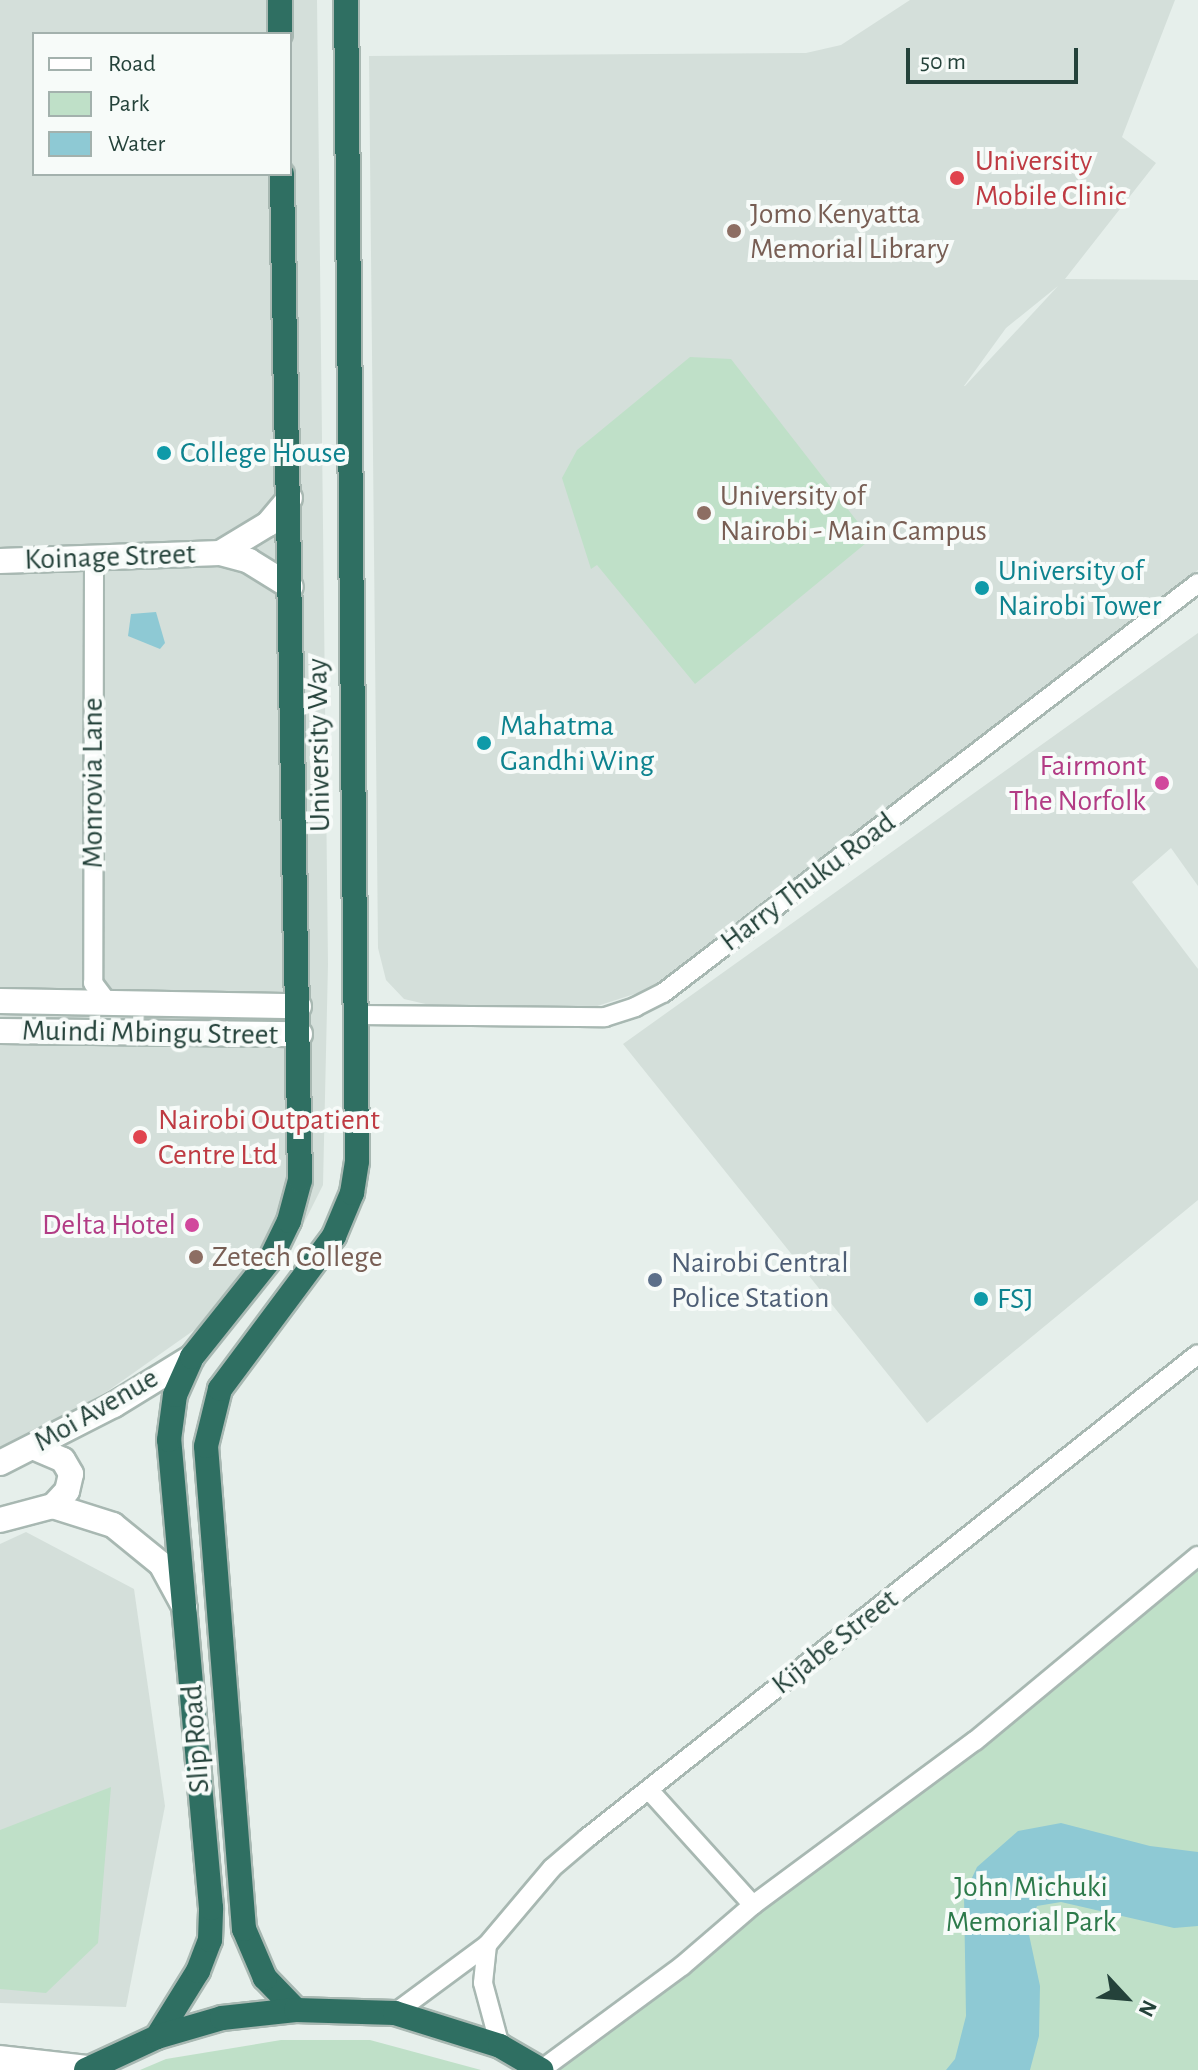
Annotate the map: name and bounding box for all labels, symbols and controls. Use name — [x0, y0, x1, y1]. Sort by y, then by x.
legend — [32, 32, 292, 176]
scale bar — [910, 32, 1082, 82]
text: 50 m — [920, 50, 966, 74]
text: Road — [108, 52, 156, 76]
text: Park — [108, 92, 149, 116]
text: Water — [108, 132, 165, 156]
place label: University Mobile Clinic — [975, 143, 1126, 214]
marker: University Mobile Clinic — [946, 167, 968, 189]
place label: Jomo Kenyatta Memorial Library — [750, 196, 949, 266]
marker: Jomo Kenyatta Memorial Library — [725, 222, 743, 240]
place label: College House — [180, 435, 346, 471]
marker: College House — [155, 444, 173, 462]
place label: University of Nairobi - Main Campus — [720, 478, 987, 548]
marker: University of Nairobi - Main Campus — [695, 504, 713, 522]
street label: Koinage Street — [24, 536, 196, 578]
place label: University of Nairobi Tower — [998, 553, 1161, 624]
marker: University of Nairobi Tower — [973, 579, 991, 597]
street label: University Way — [299, 658, 339, 832]
street label: Monrovia Lane — [75, 698, 111, 868]
place label: Mahatma Gandhi Wing — [500, 708, 654, 778]
marker: Mahatma Gandhi Wing — [475, 734, 493, 752]
place label: Fairmont The Norfolk — [1009, 748, 1146, 818]
marker: Fairmont The Norfolk — [1153, 774, 1171, 792]
street label: Harry Thuku Road — [713, 804, 903, 960]
street label: Muindi Mbingu Street — [22, 1013, 278, 1053]
place label: Nairobi Outpatient Centre Ltd — [158, 1102, 380, 1172]
marker: Nairobi Outpatient Centre Ltd — [129, 1126, 151, 1148]
place label: Delta Hotel — [42, 1207, 176, 1243]
marker: Delta Hotel — [183, 1216, 201, 1234]
place label: Zetech College — [212, 1239, 382, 1275]
place label: Nairobi Central Police Station — [671, 1245, 849, 1316]
marker: Zetech College — [187, 1248, 205, 1266]
marker: Nairobi Central Police Station — [646, 1271, 664, 1289]
place label: FSJ — [997, 1281, 1033, 1317]
marker: FSJ — [972, 1290, 990, 1308]
street label: Moi Avenue — [27, 1360, 165, 1460]
street label: Kijabe Street — [765, 1582, 905, 1702]
street label: Slip Road — [174, 1684, 218, 1794]
park label: John Michuki Memorial Park — [946, 1869, 1116, 1940]
north arrow — [1086, 1958, 1166, 2038]
text: N — [1134, 1997, 1161, 2020]

